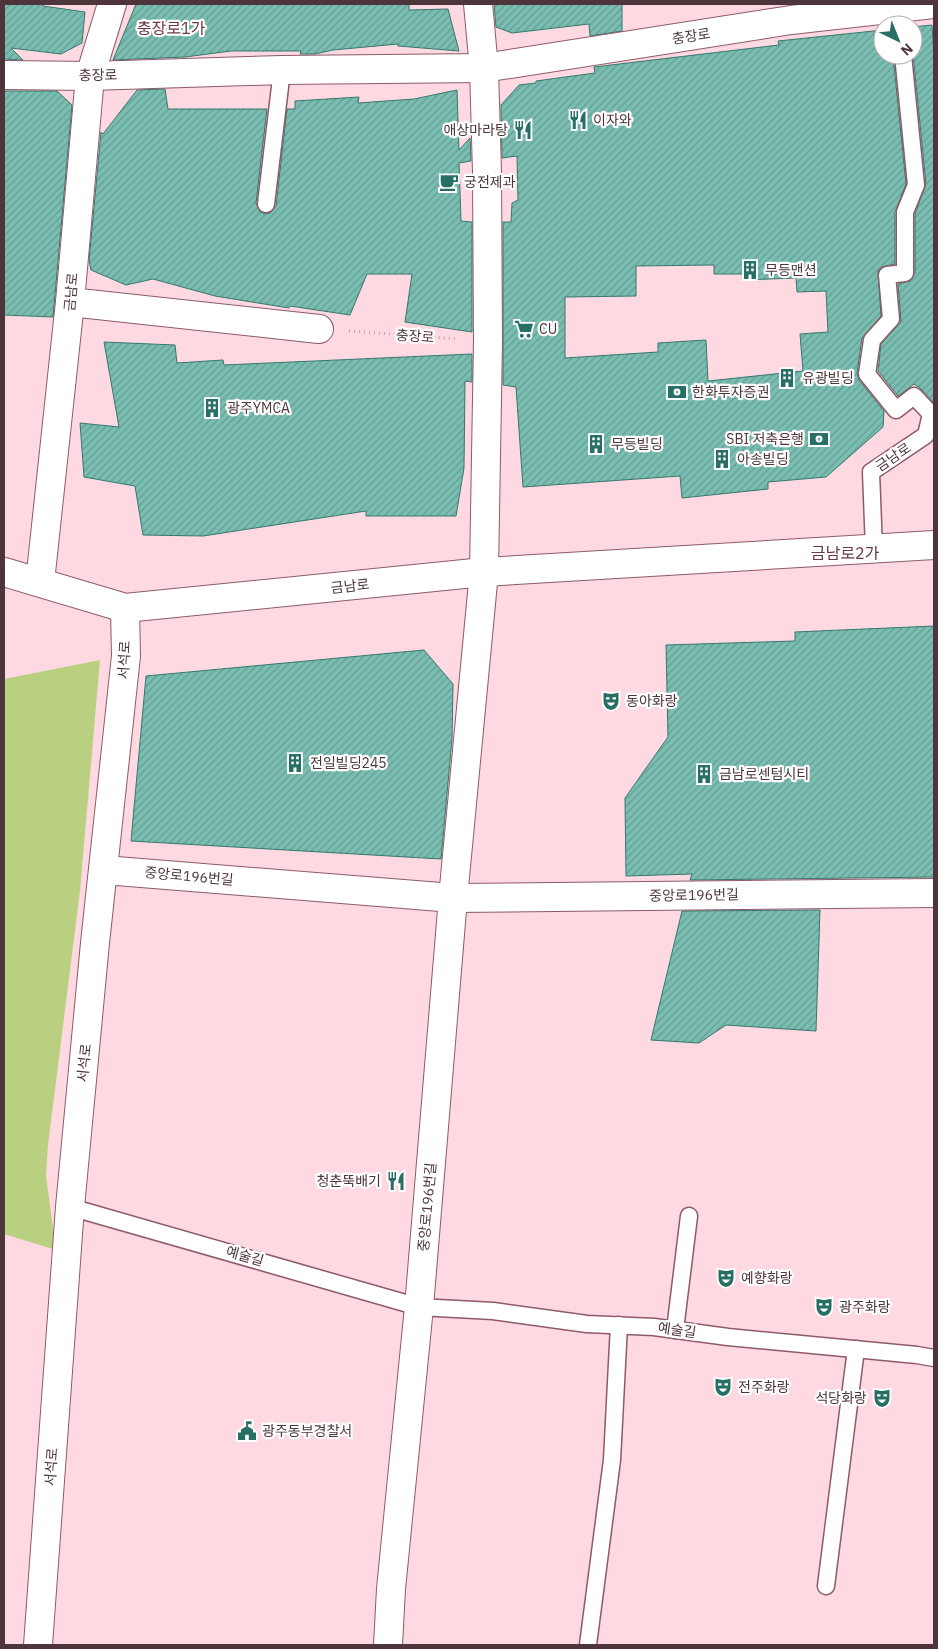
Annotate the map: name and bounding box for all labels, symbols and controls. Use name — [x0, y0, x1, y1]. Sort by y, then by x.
north arrow — [873, 15, 923, 65]
district label: 충장로1가 — [137, 18, 206, 38]
street label: 충장로 — [671, 24, 712, 48]
text: N — [897, 39, 917, 60]
street label: 충장로 — [79, 66, 118, 84]
restaurant icon: 이자와 — [567, 109, 589, 131]
place label: 이자와 — [593, 111, 632, 129]
restaurant icon: 애상마라탕 — [512, 119, 534, 141]
place label: 애상마라탕 — [444, 121, 508, 139]
cafe icon: 궁전제과 — [438, 171, 460, 193]
place label: 궁전제과 — [464, 173, 516, 191]
building icon: 무등맨션 — [739, 259, 761, 281]
place label: 무등맨션 — [765, 261, 817, 279]
street label: 금남로 — [60, 272, 82, 312]
supermarket icon: CU — [513, 318, 535, 340]
place label: CU — [539, 320, 557, 338]
street label: 충장로 — [395, 326, 435, 346]
building icon: 유광빌딩 — [776, 367, 798, 389]
place label: 유광빌딩 — [802, 369, 854, 387]
bank icon: 한화투자증권 — [666, 381, 688, 403]
place label: 한화투자증권 — [692, 383, 769, 401]
building icon: 광주YMCA — [201, 397, 223, 419]
place label: 광주YMCA — [227, 399, 290, 417]
bank icon: SBI 저축은행 — [808, 428, 830, 450]
place label: SBI 저축은행 — [726, 430, 804, 448]
building icon: 무등빌딩 — [585, 433, 607, 455]
place label: 무등빌딩 — [611, 435, 663, 453]
street label: 금남로 — [872, 439, 914, 475]
building icon: 아송빌딩 — [711, 448, 733, 470]
place label: 아송빌딩 — [737, 450, 789, 468]
district label: 금남로2가 — [811, 543, 880, 563]
street label: 금남로 — [330, 575, 370, 597]
street label: 서석로 — [114, 640, 134, 680]
theatre icon: 동아화랑 — [600, 690, 622, 712]
place label: 동아화랑 — [626, 692, 678, 710]
building icon: 전일빌딩245 — [284, 752, 306, 774]
place label: 전일빌딩245 — [310, 754, 387, 772]
building icon: 금남로센텀시티 — [693, 763, 715, 785]
place label: 금남로센텀시티 — [719, 765, 809, 783]
street label: 중앙로196번길 — [144, 863, 234, 889]
street label: 중앙로196번길 — [649, 885, 739, 905]
street label: 서석로 — [73, 1043, 95, 1083]
street label: 중앙로196번길 — [414, 1162, 440, 1252]
restaurant icon: 청춘뚝배기 — [385, 1170, 407, 1192]
place label: 청춘뚝배기 — [317, 1172, 381, 1190]
street label: 예술길 — [224, 1242, 266, 1270]
theatre icon: 예향화랑 — [715, 1267, 737, 1289]
place label: 예향화랑 — [741, 1269, 793, 1287]
theatre icon: 광주화랑 — [813, 1296, 835, 1318]
place label: 광주화랑 — [839, 1298, 891, 1316]
street label: 예술길 — [657, 1318, 697, 1342]
theatre icon: 전주화랑 — [712, 1376, 734, 1398]
place label: 전주화랑 — [738, 1378, 790, 1396]
theatre icon: 석당화랑 — [871, 1387, 893, 1409]
place label: 석당화랑 — [815, 1389, 867, 1407]
public building icon: 광주동부경찰서 — [236, 1420, 258, 1442]
place label: 광주동부경찰서 — [262, 1422, 352, 1440]
street label: 서석로 — [41, 1447, 61, 1487]

